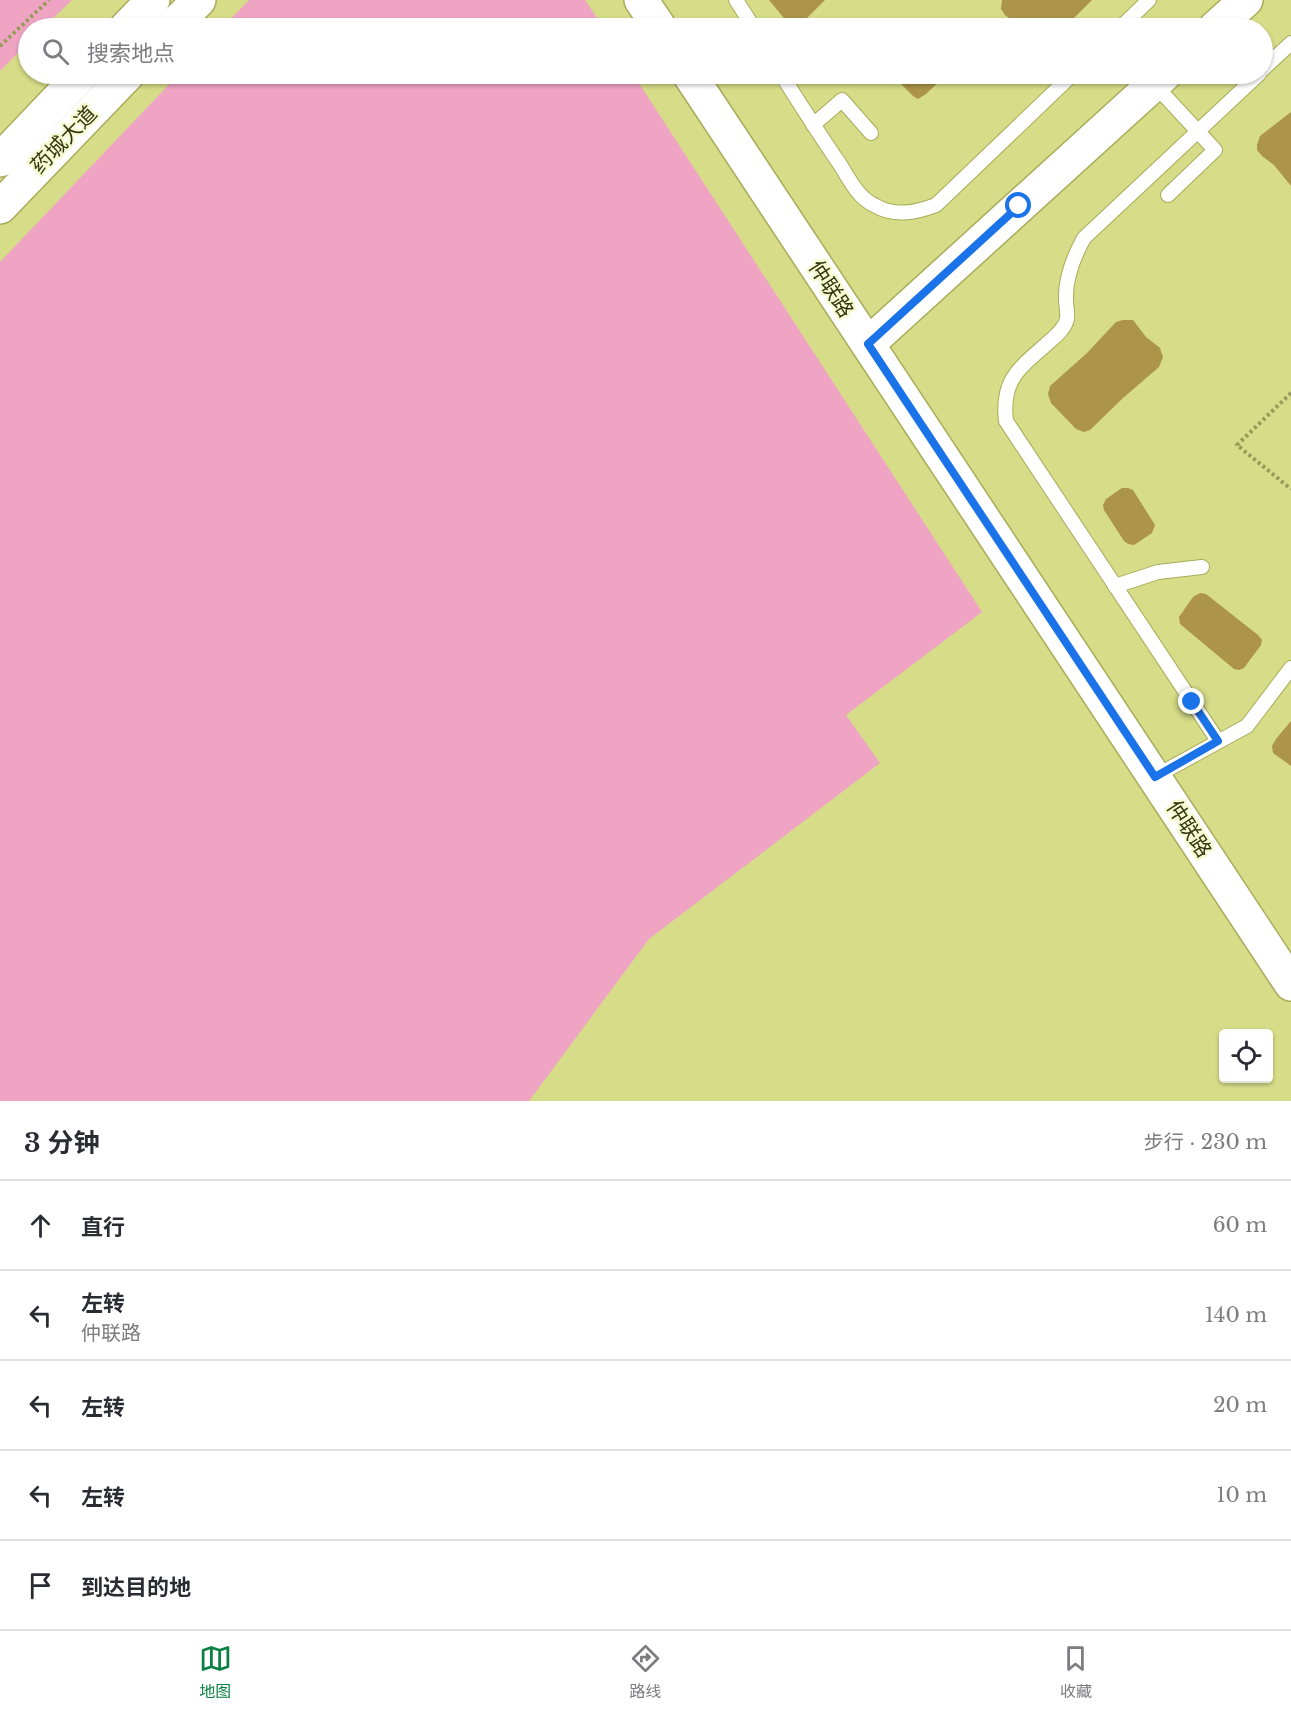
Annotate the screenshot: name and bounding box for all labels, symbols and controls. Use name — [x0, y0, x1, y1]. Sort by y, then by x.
search box — [18, 18, 1273, 84]
icon: search — [39, 35, 72, 68]
text: 搜索地点 — [87, 40, 175, 67]
street label: 药城大道 — [25, 101, 103, 179]
route start — [1005, 192, 1031, 218]
street label: 仲联路 — [803, 256, 859, 322]
route end — [1178, 688, 1204, 714]
street label: 仲联路 — [1161, 796, 1217, 862]
map controls — [1219, 1029, 1273, 1083]
button: locate — [1219, 1029, 1273, 1083]
text: 3 分钟 — [24, 1127, 99, 1159]
text: 步行 · 230 m — [1144, 1130, 1267, 1154]
icon: ahead — [24, 1209, 57, 1242]
text: 60 m — [1213, 1213, 1267, 1237]
text: 直行 — [81, 1214, 125, 1241]
text: 左转 — [81, 1290, 125, 1317]
icon: left — [24, 1299, 57, 1332]
text: 140 m — [1205, 1303, 1267, 1327]
text: 仲联路 — [81, 1321, 141, 1345]
icon: left — [24, 1389, 57, 1422]
text: 20 m — [1213, 1393, 1267, 1417]
text: 左转 — [81, 1394, 125, 1421]
icon: left — [24, 1479, 57, 1512]
text: 10 m — [1217, 1483, 1267, 1507]
text: 左转 — [81, 1484, 125, 1511]
icon: arrive — [24, 1569, 57, 1602]
text: 到达目的地 — [81, 1574, 191, 1601]
tab: 地图 — [199, 1642, 232, 1702]
tab: 路线 — [629, 1642, 662, 1702]
tab: 收藏 — [1059, 1642, 1092, 1702]

